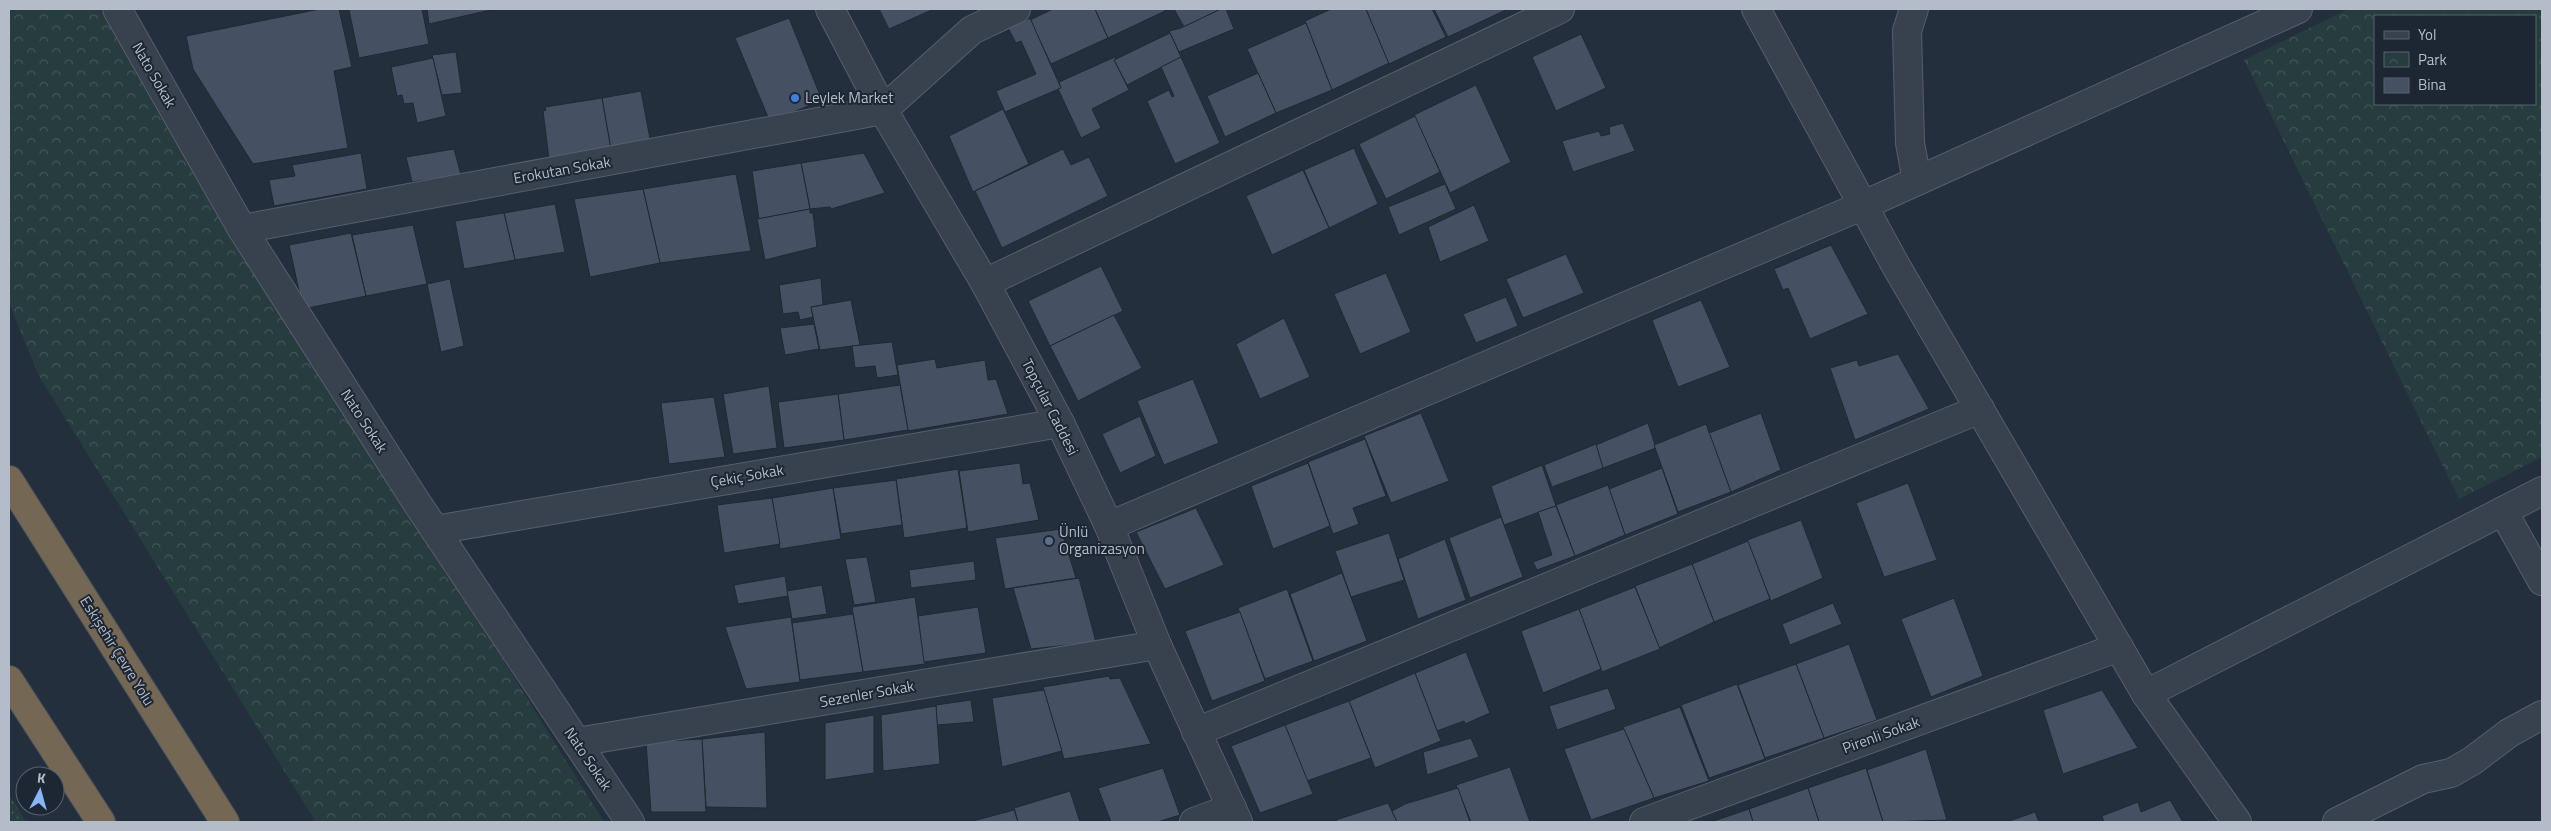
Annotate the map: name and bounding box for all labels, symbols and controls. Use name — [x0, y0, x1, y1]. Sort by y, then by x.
legend — [2374, 15, 2536, 105]
text: Yol — [2418, 23, 2436, 46]
street label: Nato Sokak — [126, 38, 182, 112]
text: Park — [2418, 48, 2447, 71]
text: Bina — [2418, 73, 2447, 96]
place label: Leylek Market — [805, 86, 894, 109]
marker: Leylek Market — [789, 92, 801, 104]
street label: Erokutan Sokak — [511, 150, 612, 189]
street label: Topçular Caddesi — [1016, 354, 1085, 459]
street label: Nato Sokak — [335, 384, 394, 457]
street label: Çekiç Sokak — [709, 458, 785, 493]
place label: Ünlü Organizasyon — [1059, 520, 1145, 560]
marker: Ünlü Organizasyon — [1043, 535, 1055, 547]
street label: Eskişehir Çevre Yolu — [75, 592, 160, 710]
street label: Sezenler Sokak — [818, 674, 916, 713]
street label: Pirenli Sokak — [1839, 710, 1923, 759]
street label: Nato Sokak — [559, 722, 618, 795]
north arrow — [15, 766, 65, 816]
text: K — [36, 767, 47, 789]

